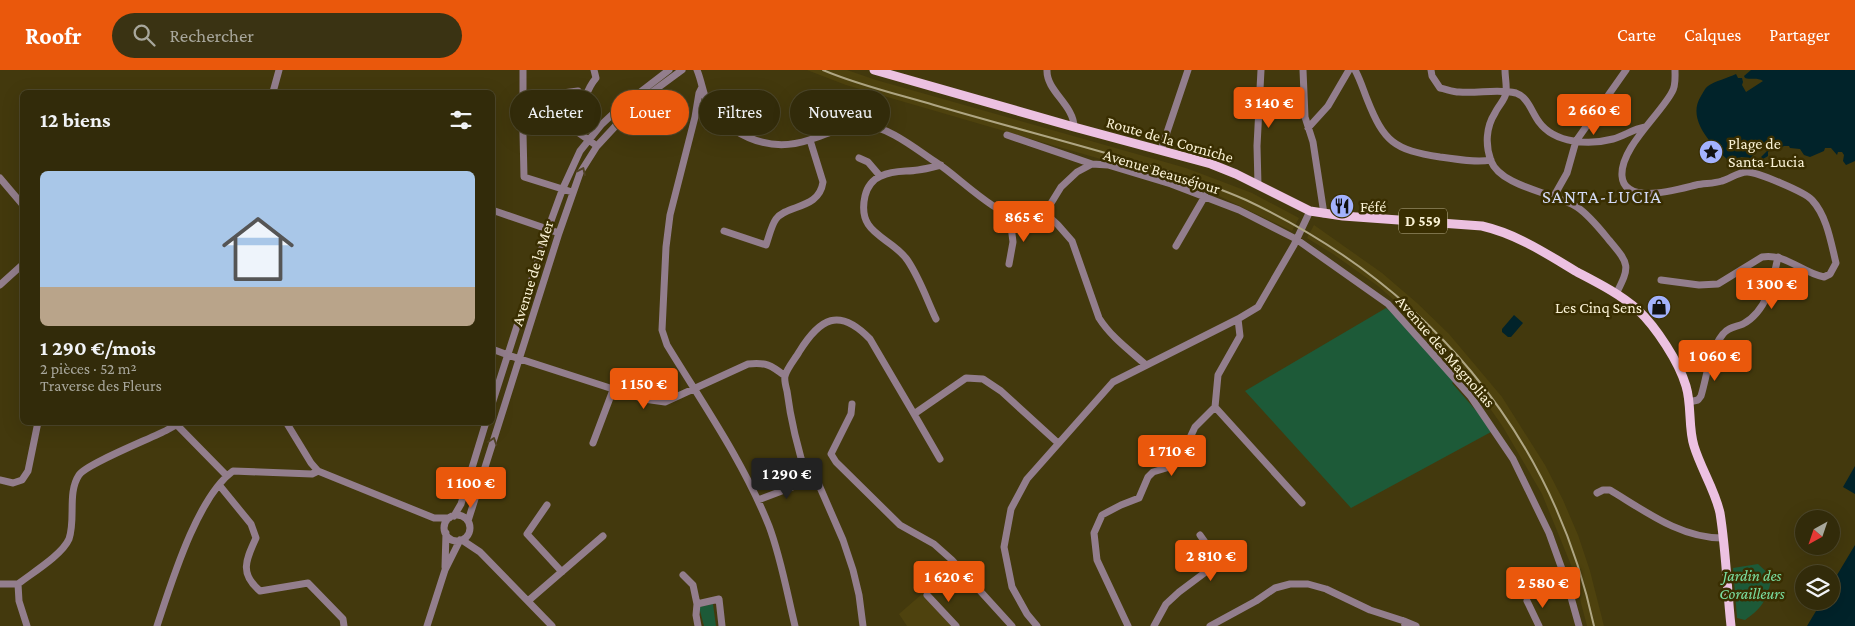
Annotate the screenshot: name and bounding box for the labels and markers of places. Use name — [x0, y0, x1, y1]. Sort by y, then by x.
pin: 3 140 € — [1223, 87, 1315, 129]
pin: 2 660 € — [1548, 93, 1640, 136]
place label: Plage de Santa-Lucia — [1728, 135, 1805, 170]
place icon: Plage de Santa-Lucia — [1698, 139, 1724, 165]
restaurant icon: Féfé — [1329, 193, 1355, 219]
place label: Féfé — [1360, 198, 1386, 215]
pin: 865 € — [989, 200, 1059, 243]
pin: 1 300 € — [1726, 268, 1818, 310]
shop icon: Les Cinq Sens — [1646, 294, 1672, 320]
place label: Les Cinq Sens — [1555, 299, 1642, 317]
pin: 1 060 € — [1669, 340, 1761, 382]
pin: 1 150 € — [598, 368, 690, 410]
pin: 1 710 € — [1126, 434, 1218, 477]
pin: 1 290 € — [741, 458, 833, 500]
pin: 1 100 € — [425, 466, 517, 509]
pin: 2 810 € — [1165, 540, 1257, 582]
pin: 1 620 € — [903, 560, 995, 603]
pin: 2 580 € — [1497, 566, 1589, 609]

